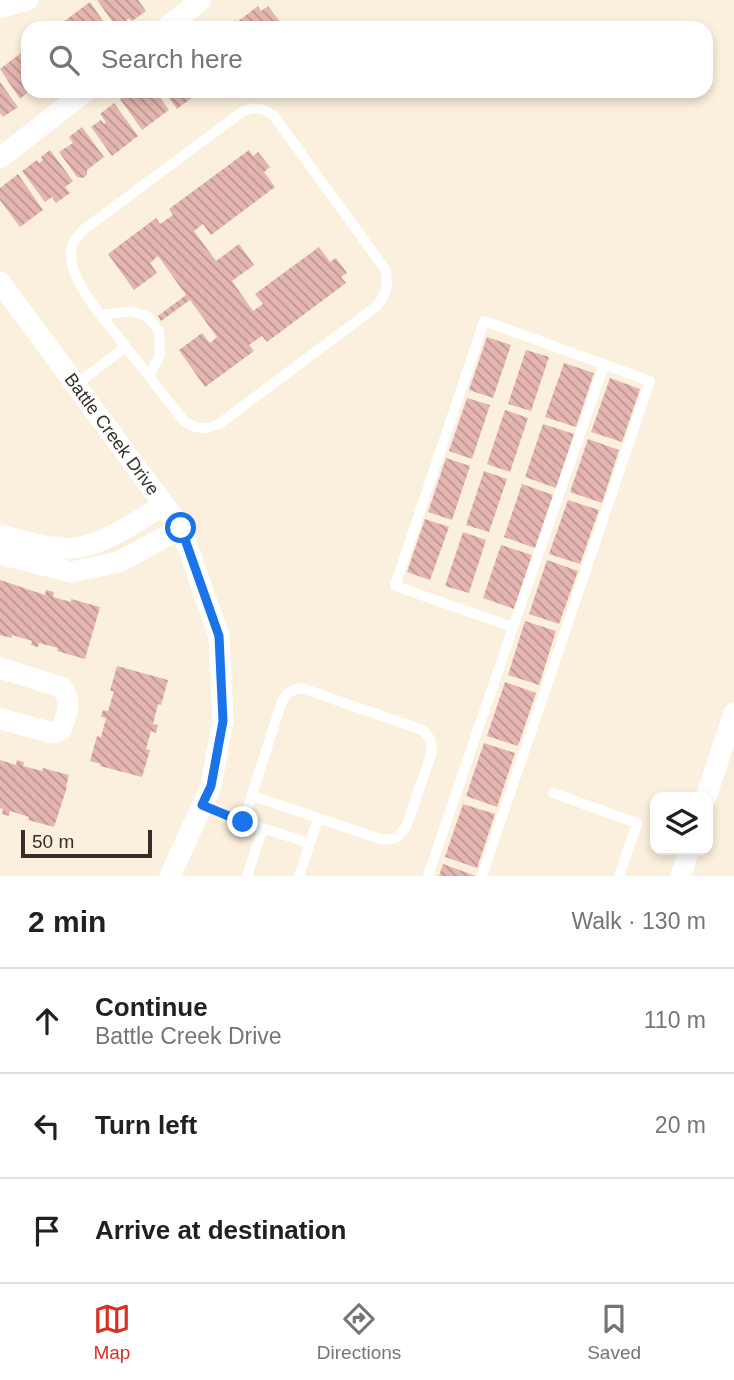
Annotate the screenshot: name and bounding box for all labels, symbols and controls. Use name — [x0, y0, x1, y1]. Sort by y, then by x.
search box — [21, 21, 713, 98]
icon: search — [45, 41, 83, 79]
text: Search here — [101, 44, 243, 74]
street label: Battle Creek Drive — [61, 369, 163, 499]
route start — [165, 512, 196, 543]
map controls — [650, 792, 713, 855]
button: layers — [650, 792, 713, 855]
route end — [227, 806, 258, 837]
scale bar — [21, 827, 152, 859]
text: 50 m — [32, 831, 74, 852]
text: 2 min — [28, 905, 106, 938]
text: Walk · 130 m — [571, 908, 706, 934]
text: Continue — [95, 992, 208, 1022]
icon: ahead — [28, 1002, 66, 1040]
text: 110 m — [644, 1007, 706, 1033]
text: Battle Creek Drive — [95, 1023, 282, 1049]
icon: left — [28, 1107, 66, 1145]
text: Turn left — [95, 1110, 197, 1140]
text: 20 m — [655, 1112, 706, 1138]
icon: arrive — [28, 1212, 66, 1250]
text: Arrive at destination — [95, 1215, 346, 1245]
tab: Map — [93, 1300, 131, 1364]
tab: Directions — [317, 1300, 401, 1364]
tab: Saved — [587, 1300, 641, 1364]

